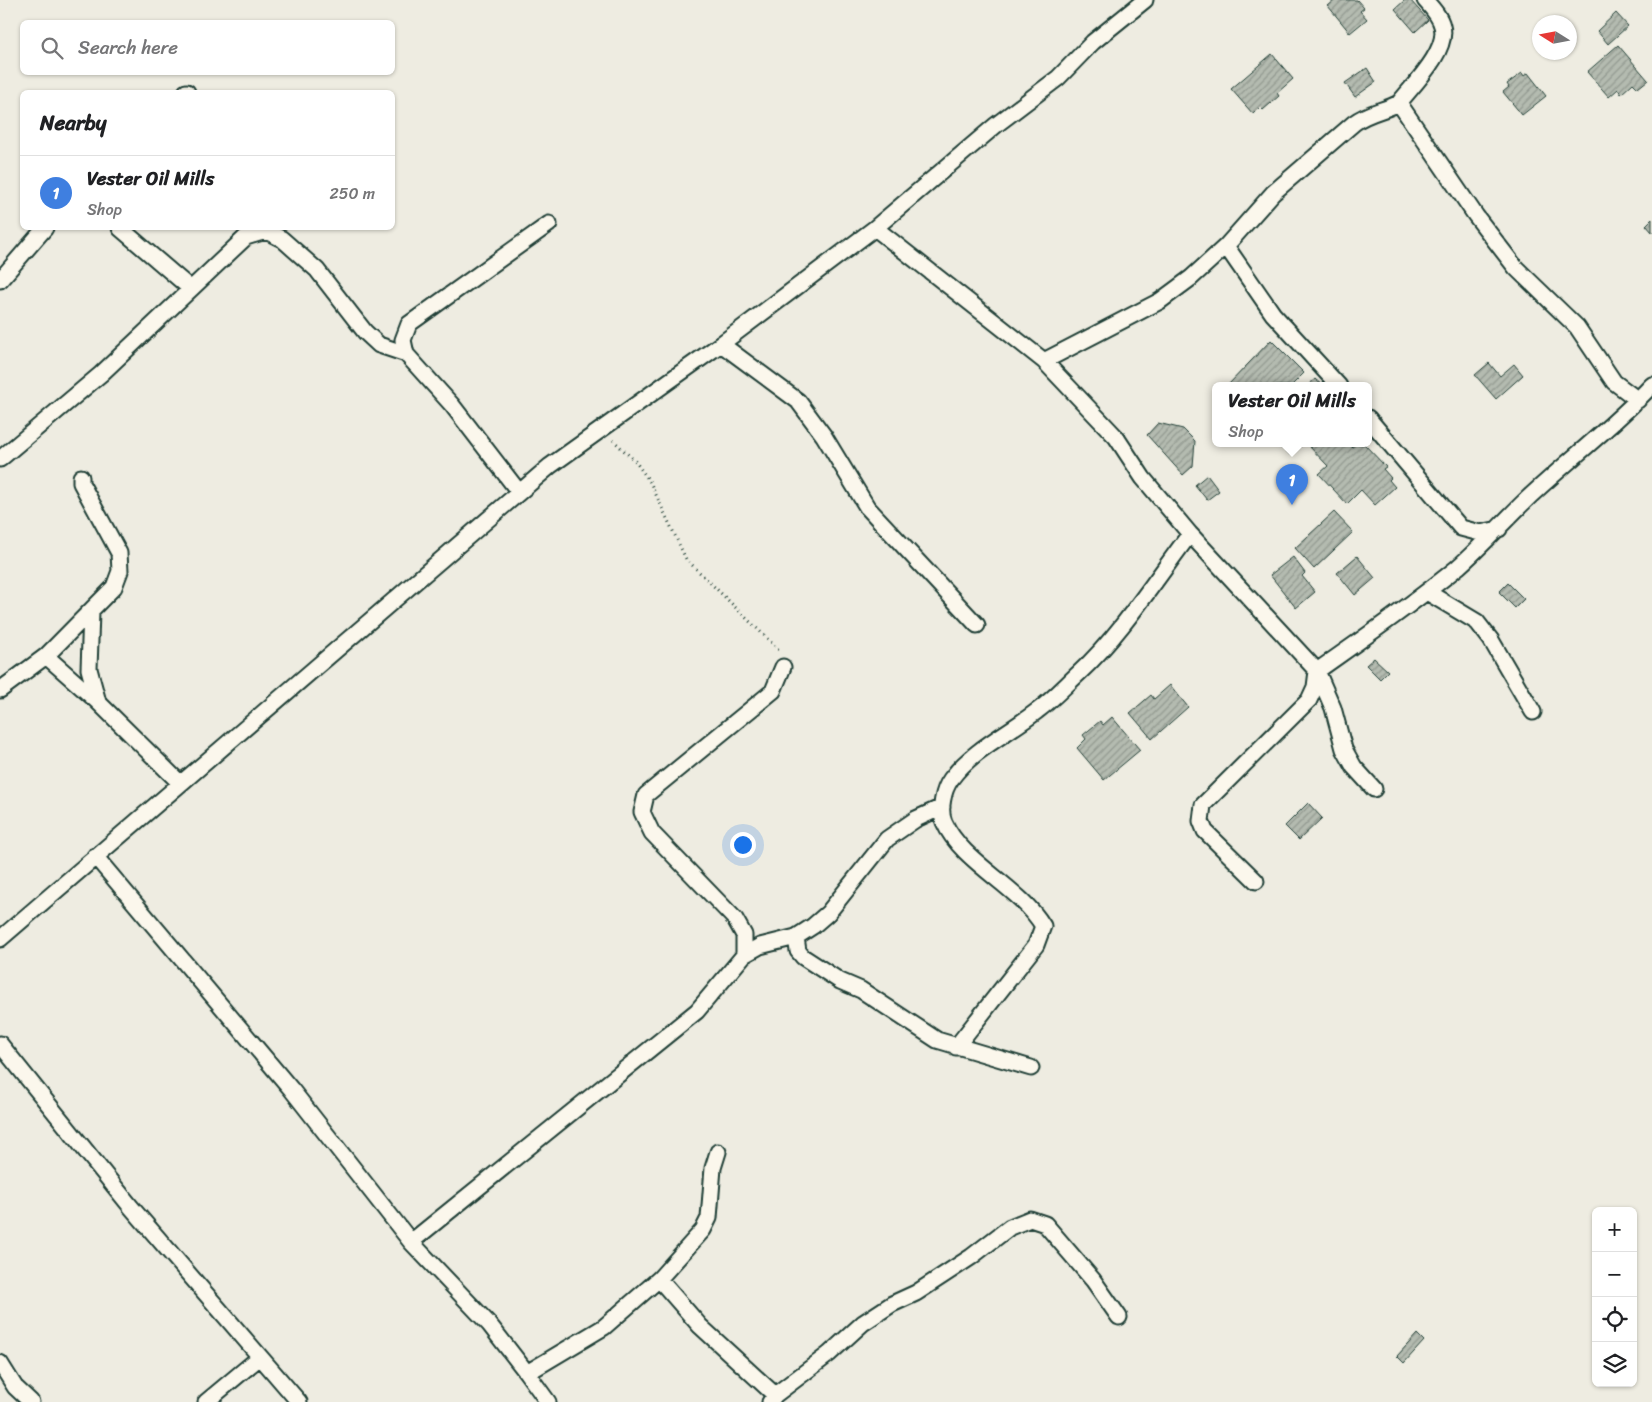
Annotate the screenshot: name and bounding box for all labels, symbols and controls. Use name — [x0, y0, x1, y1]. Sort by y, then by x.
north arrow — [1532, 15, 1577, 60]
search box — [20, 20, 395, 75]
text: Search here — [78, 31, 178, 64]
icon: search — [38, 34, 66, 62]
text: Nearby — [40, 104, 106, 142]
text: Vester Oil Mills — [87, 162, 214, 195]
text: 1 — [53, 179, 59, 208]
text: 250 m — [329, 179, 375, 208]
text: Shop — [87, 195, 122, 224]
popup — [1212, 382, 1372, 447]
text: Vester Oil Mills — [1228, 384, 1356, 417]
text: Shop — [1228, 417, 1263, 446]
pin: 1 — [1276, 464, 1308, 505]
your location — [730, 832, 756, 858]
map controls — [1592, 1207, 1637, 1387]
button: + — [1592, 1207, 1637, 1252]
button: − — [1592, 1252, 1637, 1297]
button: locate — [1592, 1297, 1637, 1342]
button: layers — [1592, 1342, 1637, 1387]

